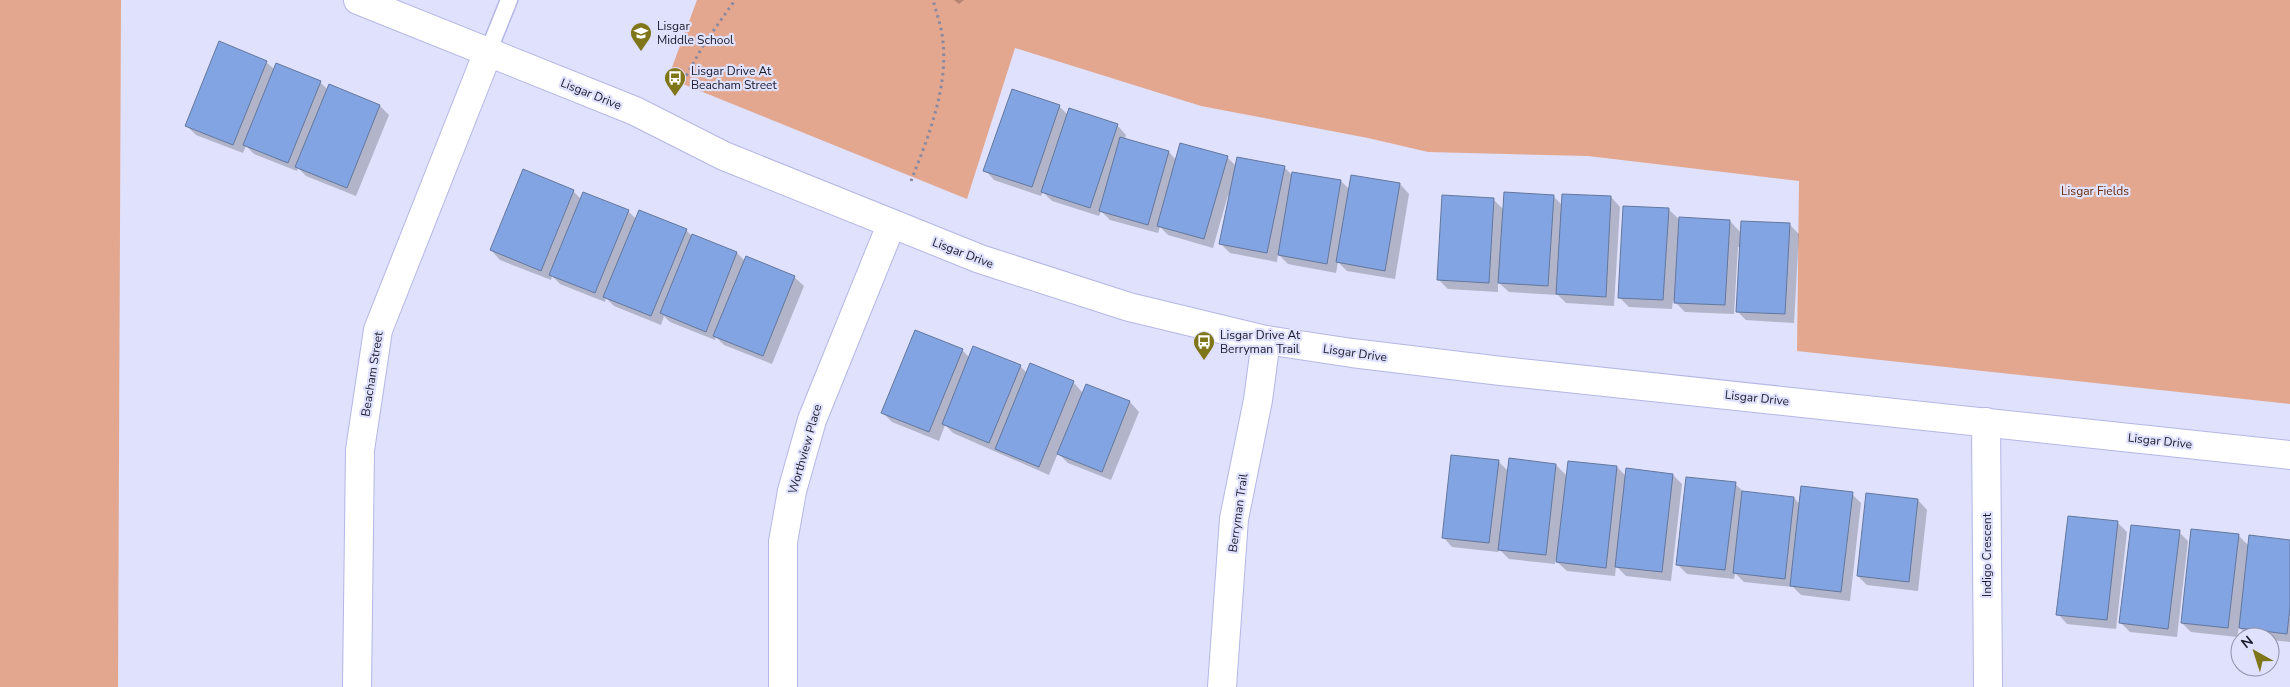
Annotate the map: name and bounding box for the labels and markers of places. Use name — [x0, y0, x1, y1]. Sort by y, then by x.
place label: Lisgar Middle School — [657, 18, 734, 48]
school or university icon: Lisgar Middle School — [629, 21, 653, 52]
place label: Lisgar Drive At Beacham Street — [691, 63, 777, 93]
bus stop icon: Lisgar Drive At Beacham Street — [663, 66, 687, 97]
place label: Lisgar Drive At Berryman Trail — [1220, 327, 1301, 357]
bus stop icon: Lisgar Drive At Berryman Trail — [1192, 330, 1216, 361]

